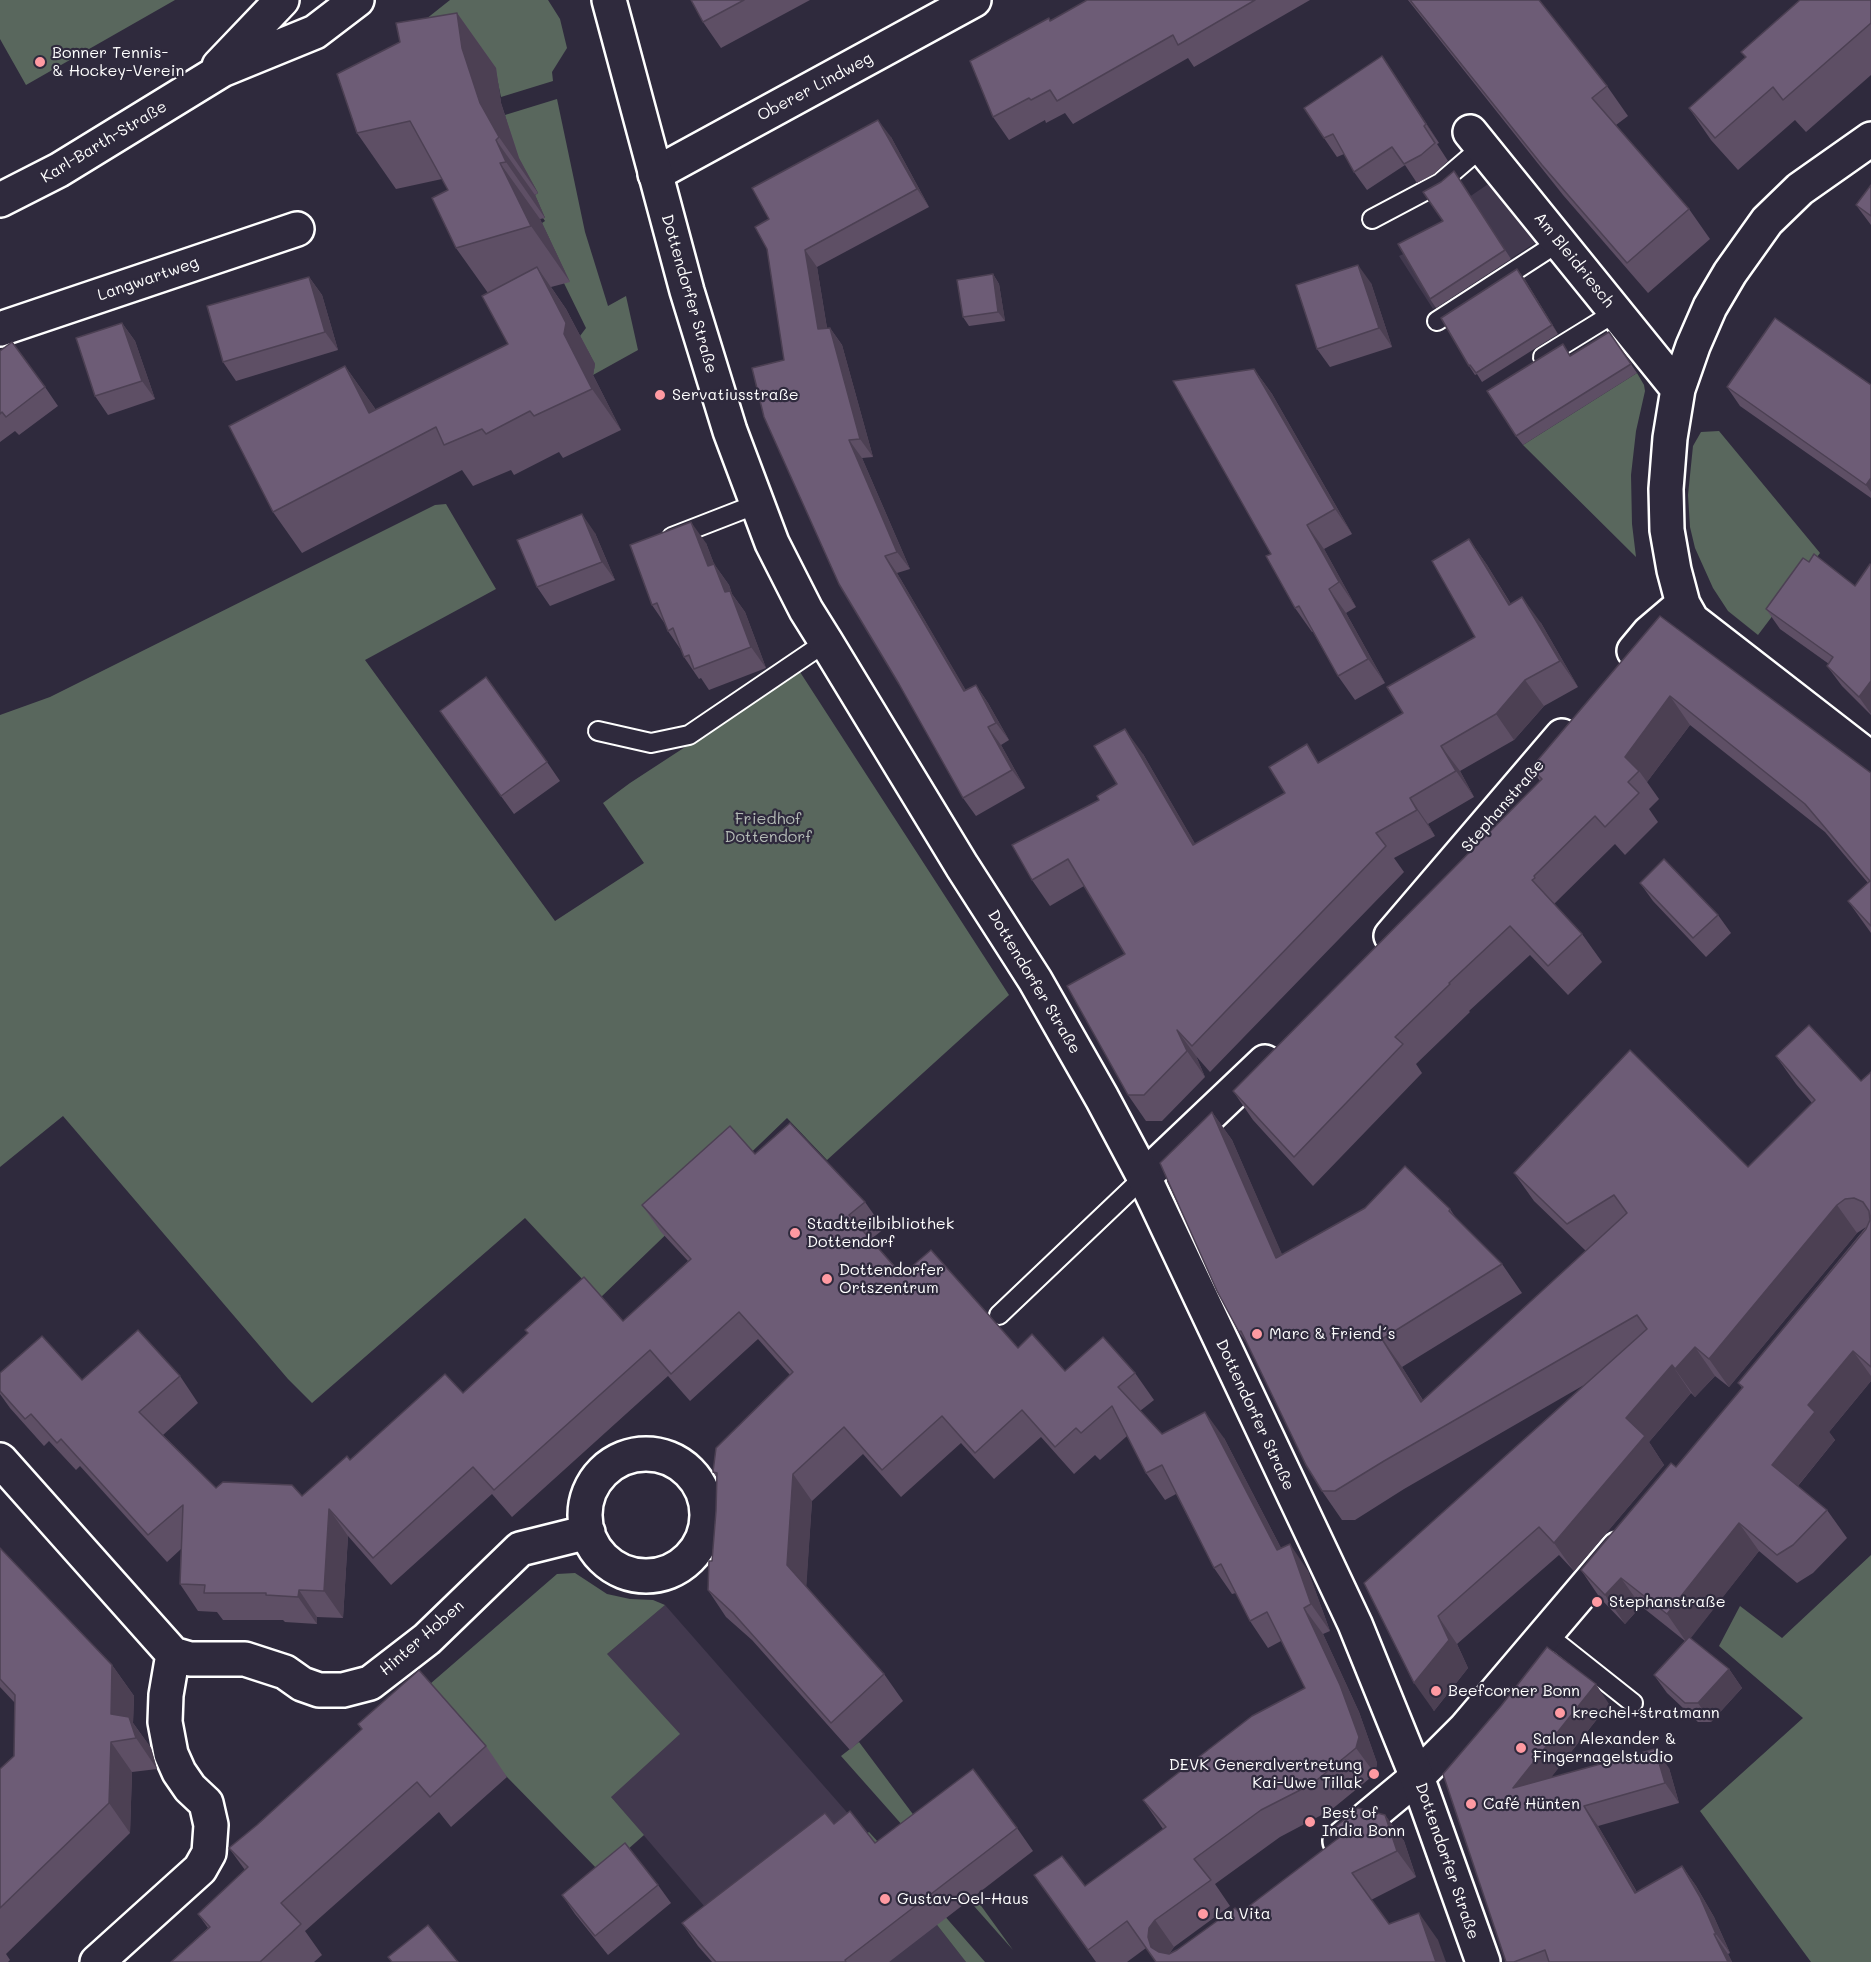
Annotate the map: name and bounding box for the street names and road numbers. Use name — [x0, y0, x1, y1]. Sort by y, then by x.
street label: Oberer Lindweg — [754, 49, 876, 125]
street label: Karl-Barth-Straße — [38, 97, 170, 187]
street label: Am Bleidriesch — [1530, 209, 1618, 311]
street label: Dottendorfer Straße — [657, 212, 721, 376]
street label: Langwartweg — [95, 253, 201, 305]
street label: Stephanstraße — [1458, 756, 1548, 856]
street label: Dottendorfer Straße — [983, 907, 1085, 1057]
street label: Dottendorfer Straße — [1212, 1336, 1298, 1494]
street label: Hinter Hoben — [376, 1596, 468, 1680]
street label: Dottendorfer Straße — [1411, 1780, 1483, 1942]

